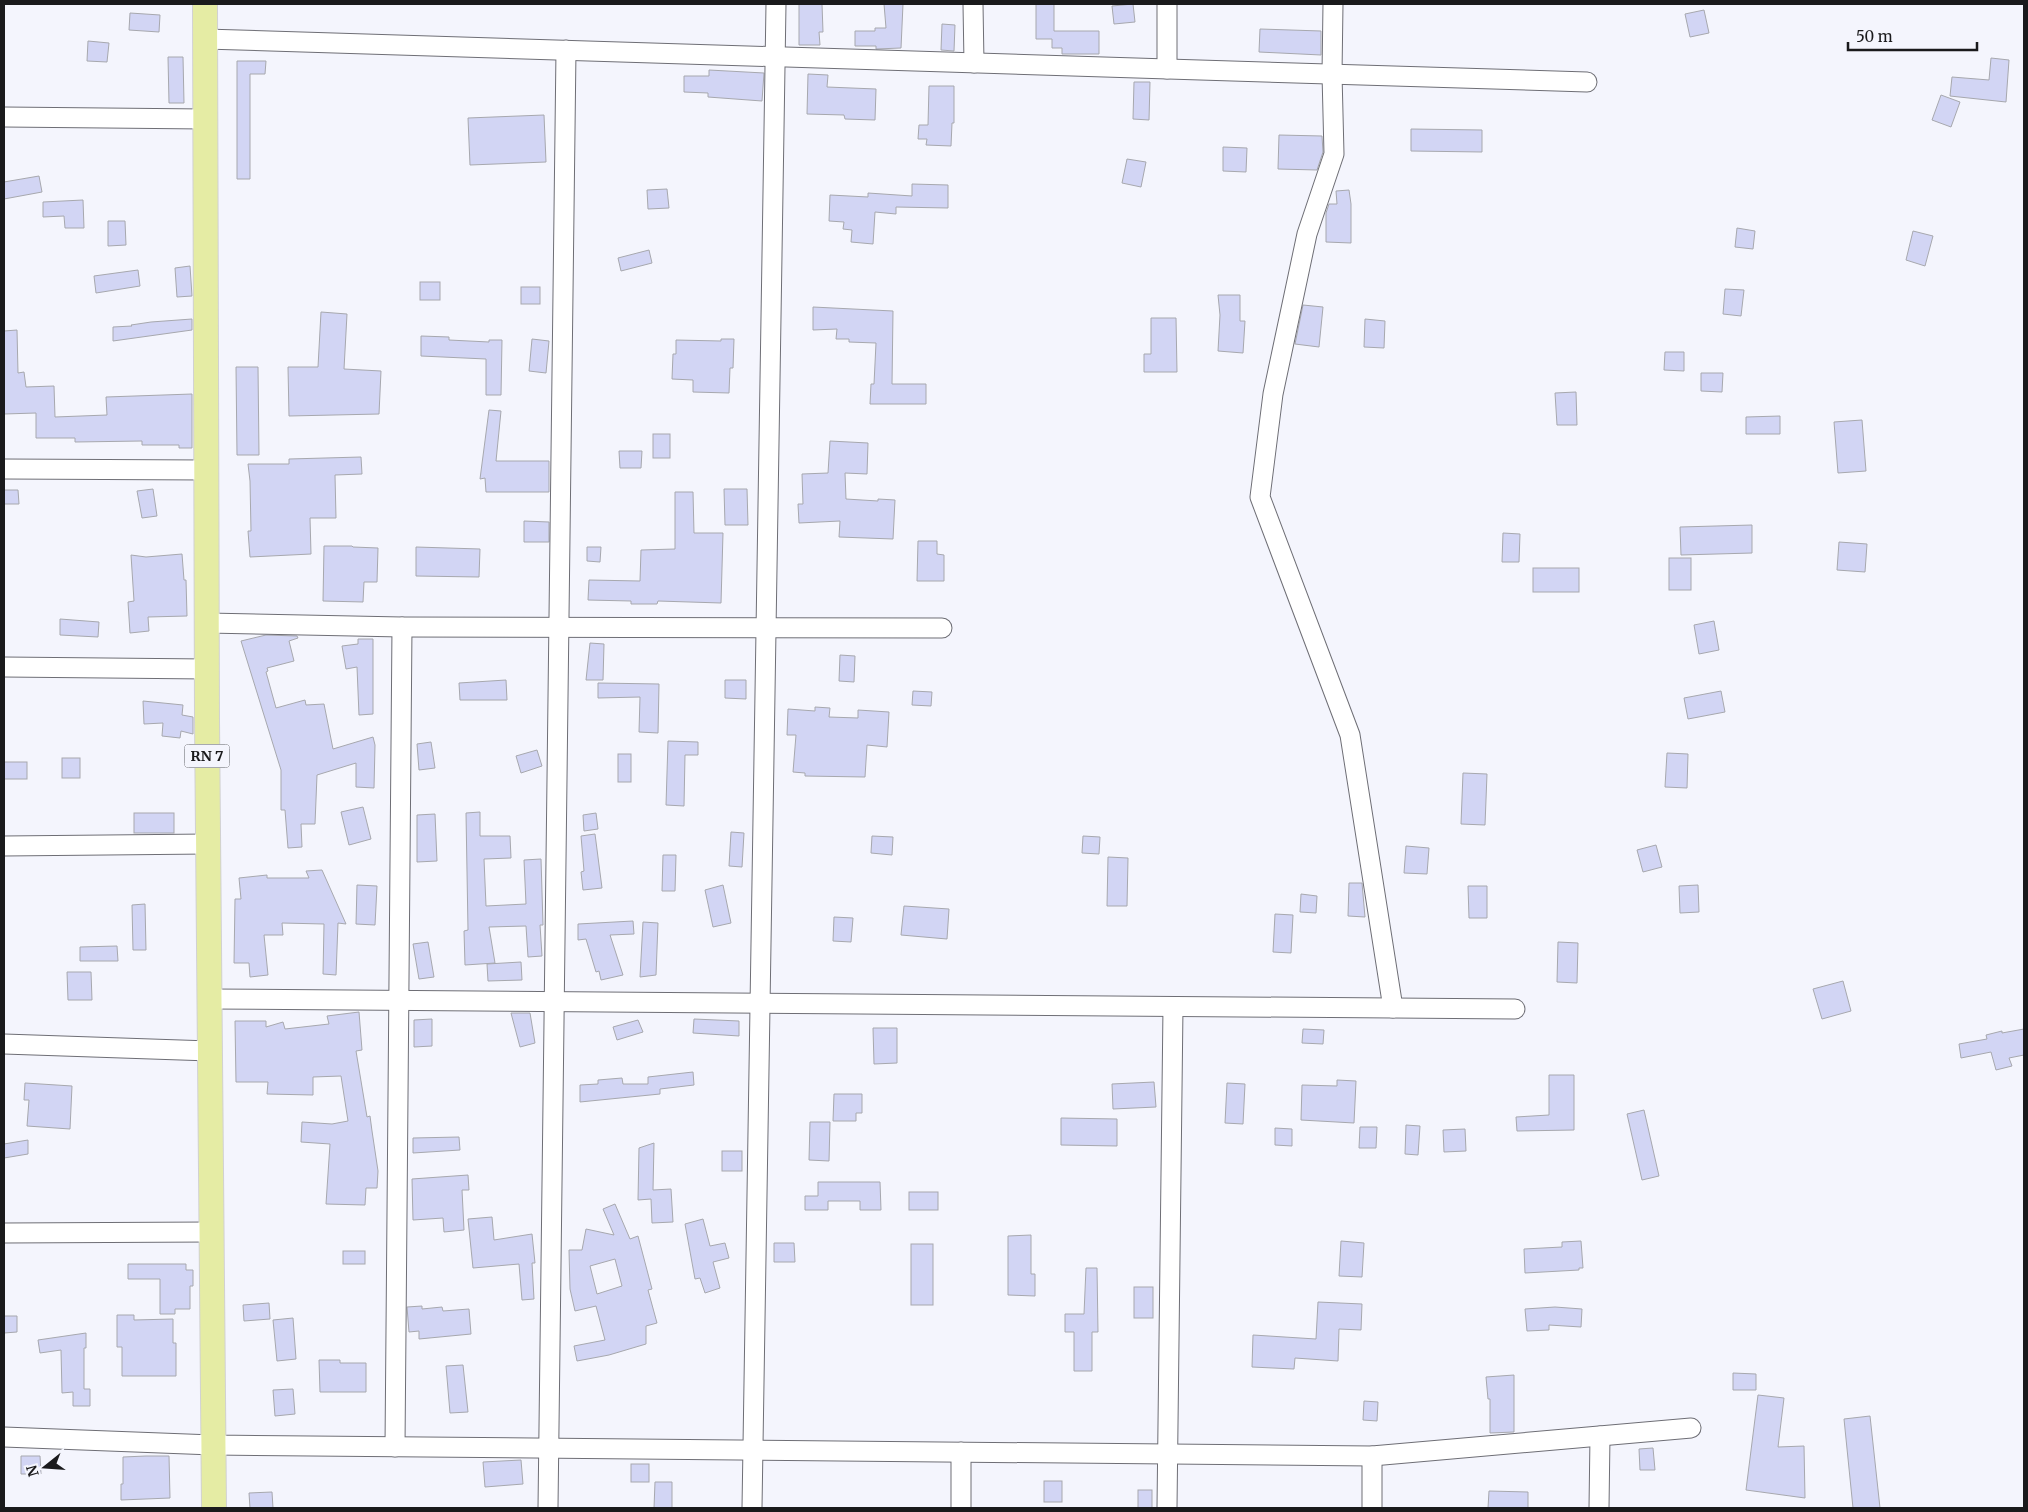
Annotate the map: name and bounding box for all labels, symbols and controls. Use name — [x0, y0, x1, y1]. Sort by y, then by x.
scale bar — [1848, 20, 1977, 52]
text: 50 m — [1856, 27, 1893, 46]
road number: RN 7 — [184, 744, 230, 768]
north arrow — [20, 1442, 70, 1492]
text: N — [22, 1463, 43, 1479]

